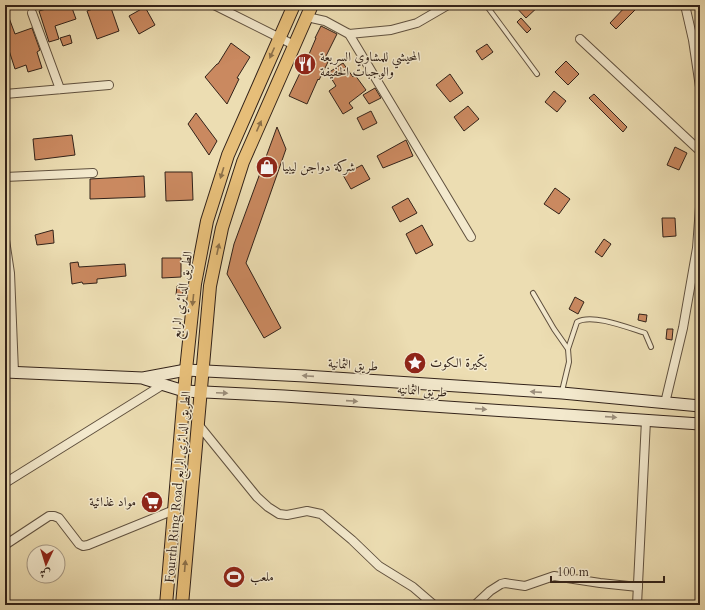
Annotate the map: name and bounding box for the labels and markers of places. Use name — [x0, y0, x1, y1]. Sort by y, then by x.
place label: المحيشي للمشاوي السريعة والوجبات الخفيفة — [320, 48, 421, 81]
restaurant icon: المحيشي للمشاوي السريعة والوجبات الخفيفة — [292, 51, 318, 77]
shop icon: شركة دواجن ليبيا — [254, 154, 280, 180]
place label: شركة دواجن ليبيا — [282, 158, 355, 176]
place icon: بكّيرة الكوت — [402, 350, 428, 376]
place label: بكّيرة الكوت — [430, 353, 487, 372]
supermarket icon: مواد غذائية — [139, 489, 165, 515]
place label: مواد غذائية — [89, 493, 136, 511]
sports icon: ملعب — [221, 564, 247, 590]
place label: ملعب — [250, 568, 274, 586]

